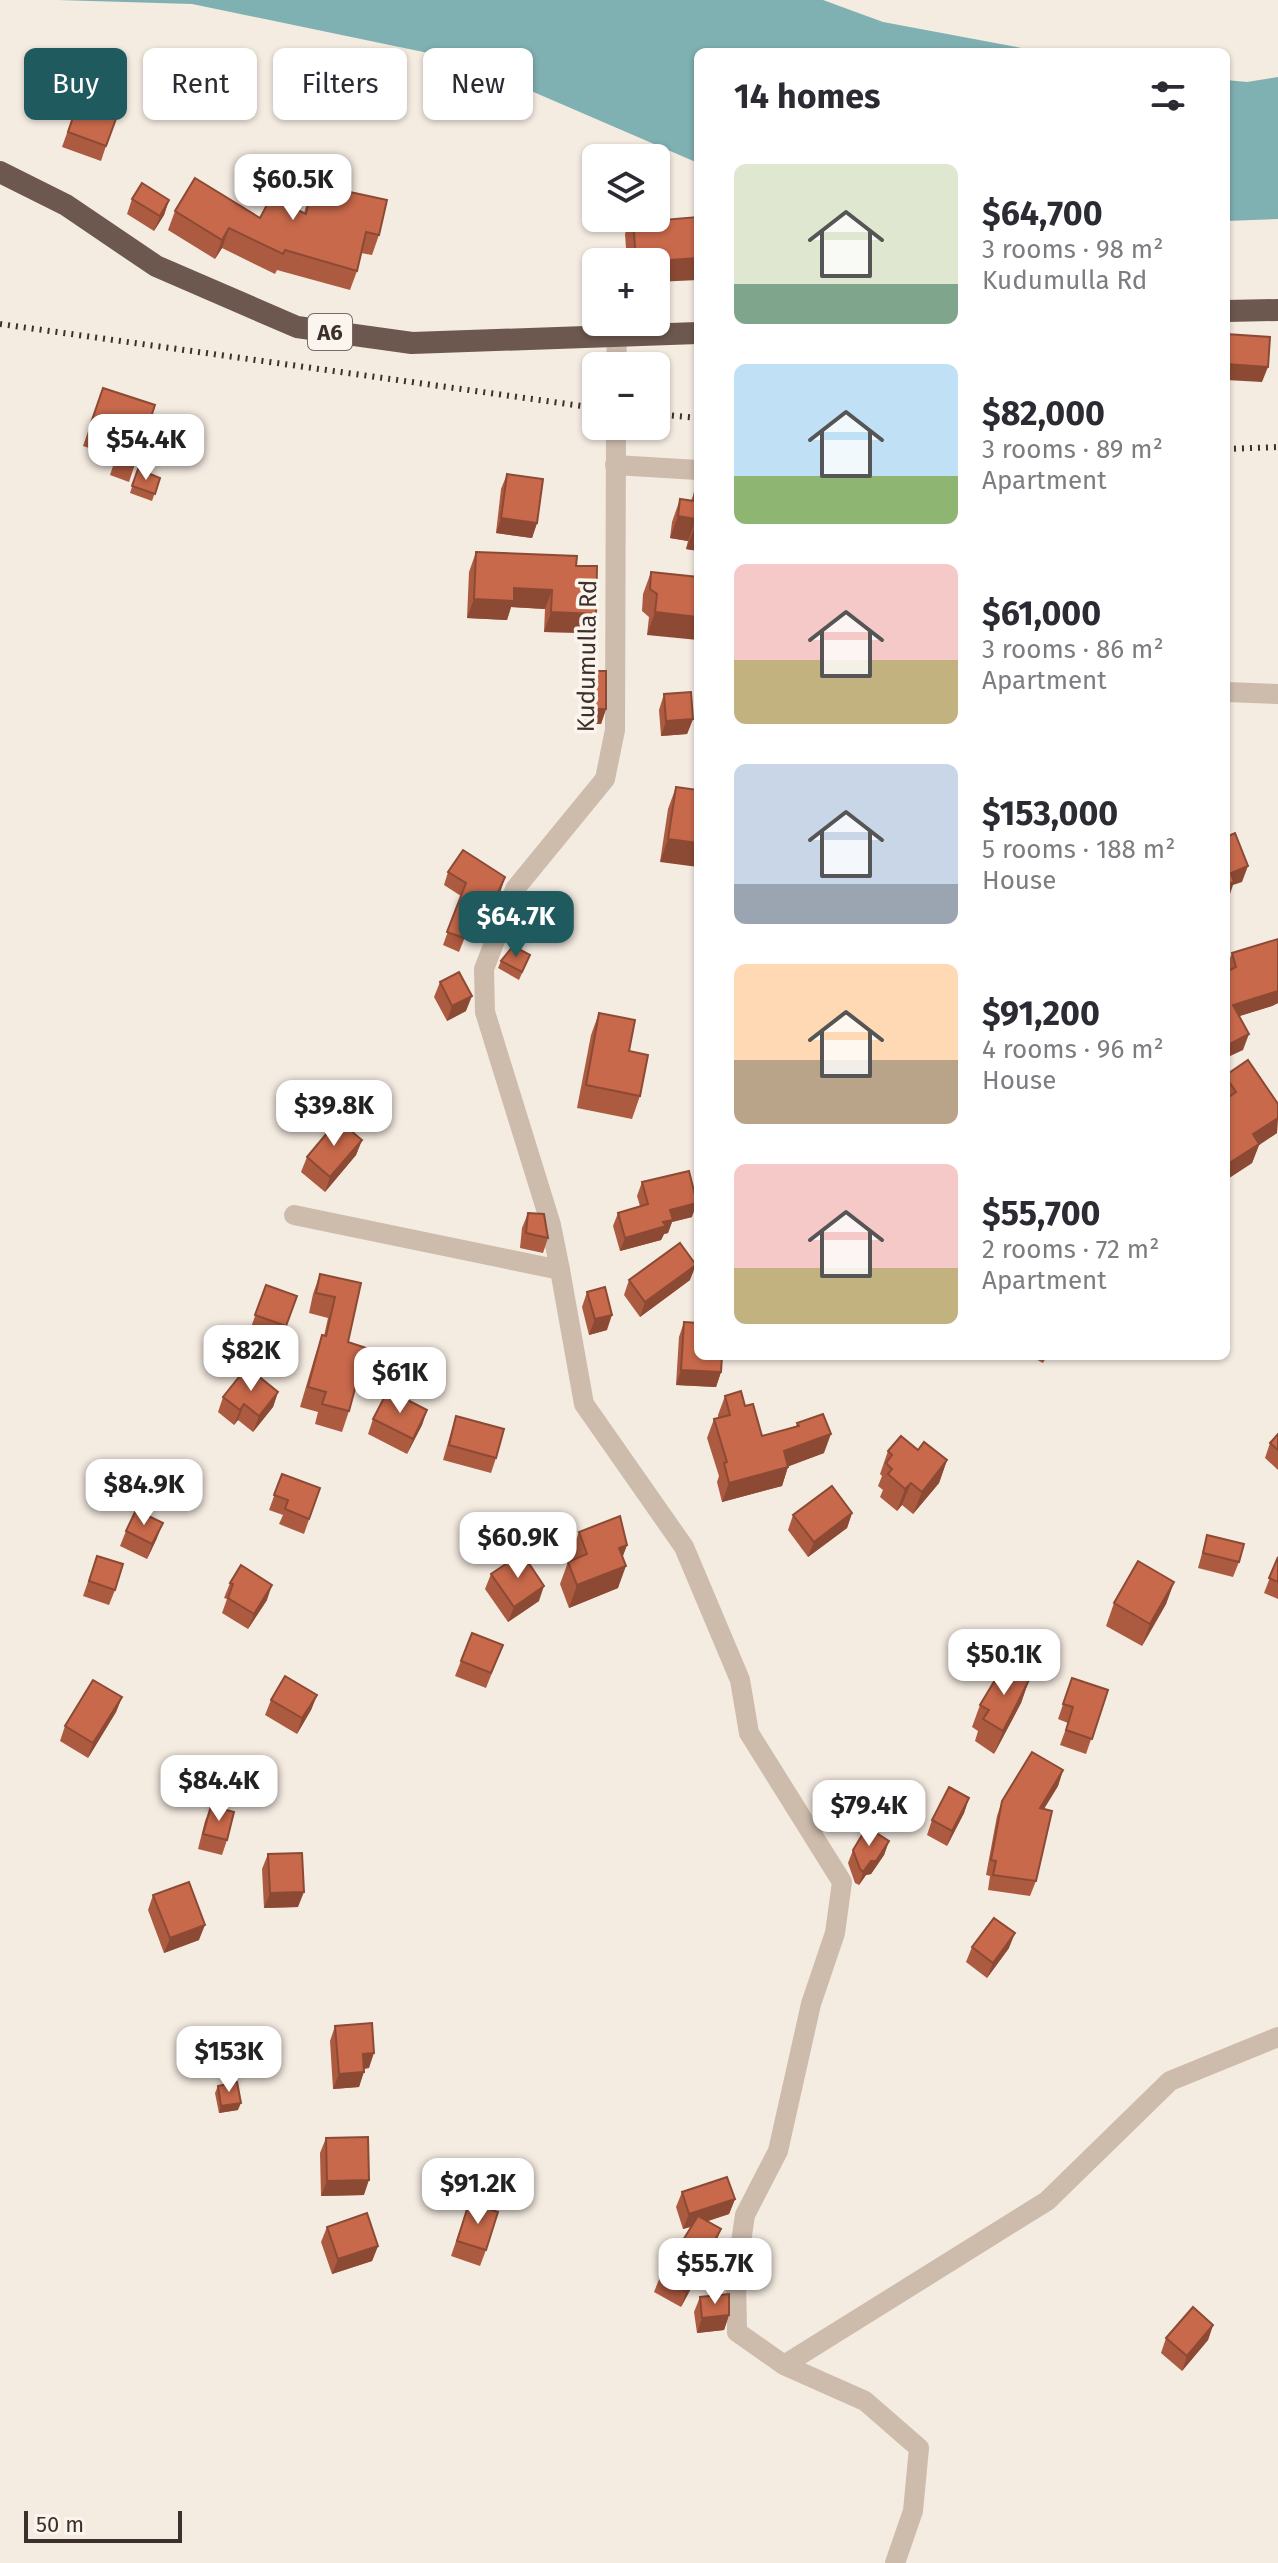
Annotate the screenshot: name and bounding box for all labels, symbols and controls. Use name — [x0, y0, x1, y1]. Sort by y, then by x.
chip: Buy — [24, 48, 127, 120]
chip: Rent — [143, 48, 257, 120]
chip: Filters — [273, 48, 407, 120]
chip: New — [423, 48, 533, 120]
icon: filters — [1146, 74, 1190, 118]
text: 14 homes — [734, 76, 880, 117]
map controls — [582, 144, 670, 440]
button: layers — [582, 144, 670, 232]
pin: $60.5K — [228, 154, 358, 222]
text: $60.5K — [252, 164, 334, 195]
text: $64,700 — [982, 193, 1103, 234]
icon: home — [798, 196, 894, 292]
text: 3 rooms · 98 m² — [982, 234, 1163, 265]
button: + — [582, 248, 670, 336]
text: Kudumulla Rd — [982, 265, 1147, 296]
road number: A6 — [308, 314, 352, 350]
button: − — [582, 352, 670, 440]
text: $82,000 — [982, 393, 1105, 434]
icon: home — [798, 396, 894, 492]
pin: $54.4K — [81, 414, 211, 482]
text: $54.4K — [106, 424, 186, 455]
text: 3 rooms · 89 m² — [982, 434, 1163, 465]
text: Apartment — [982, 465, 1107, 496]
street label: Kudumulla Rd — [572, 579, 602, 733]
text: $61,000 — [982, 593, 1101, 634]
icon: home — [798, 596, 894, 692]
text: 3 rooms · 86 m² — [982, 634, 1164, 665]
text: Apartment — [982, 665, 1107, 696]
text: $153,000 — [982, 793, 1118, 834]
icon: home — [798, 796, 894, 892]
text: 5 rooms · 188 m² — [982, 834, 1175, 865]
text: House — [982, 865, 1056, 896]
pin: $64.7K — [451, 891, 581, 959]
text: $64.7K — [477, 901, 555, 932]
text: $91,200 — [982, 993, 1100, 1034]
icon: home — [798, 996, 894, 1092]
text: 4 rooms · 96 m² — [982, 1034, 1164, 1065]
text: House — [982, 1065, 1056, 1096]
pin: $39.8K — [269, 1080, 399, 1148]
text: $39.8K — [294, 1090, 374, 1121]
text: $55,700 — [982, 1193, 1100, 1234]
icon: home — [798, 1196, 894, 1292]
text: 2 rooms · 72 m² — [982, 1234, 1159, 1265]
text: Apartment — [982, 1265, 1107, 1296]
pin: $82K — [204, 1325, 298, 1393]
text: $82K — [221, 1335, 281, 1366]
pin: $61K — [353, 1347, 447, 1415]
text: $61K — [372, 1357, 428, 1388]
pin: $84.9K — [79, 1459, 209, 1527]
text: $84.9K — [104, 1469, 184, 1500]
pin: $60.9K — [453, 1512, 583, 1580]
text: $60.9K — [478, 1522, 558, 1553]
pin: $50.1K — [939, 1629, 1069, 1697]
text: $50.1K — [966, 1639, 1042, 1670]
pin: $84.4K — [154, 1755, 284, 1823]
text: $84.4K — [179, 1765, 259, 1796]
pin: $79.4K — [804, 1780, 934, 1848]
text: $79.4K — [831, 1790, 907, 1821]
pin: $153K — [173, 2026, 285, 2094]
text: $153K — [194, 2036, 264, 2067]
pin: $91.2K — [413, 2158, 543, 2226]
text: $91.2K — [440, 2168, 516, 2199]
pin: $55.7K — [650, 2238, 780, 2306]
text: $55.7K — [677, 2248, 753, 2279]
scale bar — [24, 2507, 182, 2543]
text: 50 m — [36, 2511, 84, 2538]

